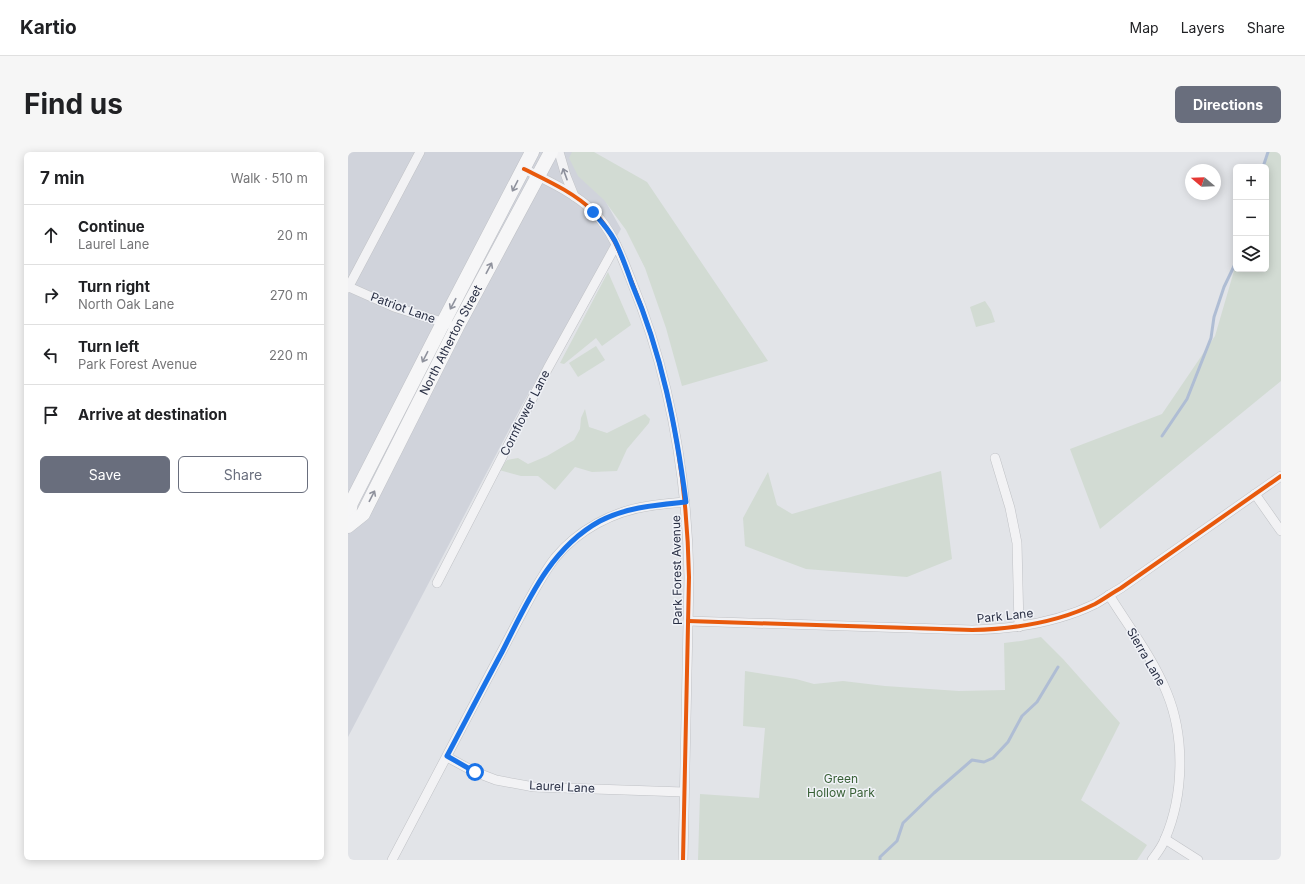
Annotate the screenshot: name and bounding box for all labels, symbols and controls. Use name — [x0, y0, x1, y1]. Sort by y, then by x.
text: Kartio — [20, 16, 77, 39]
text: Map — [1130, 19, 1159, 36]
text: Layers — [1181, 19, 1225, 36]
text: Share — [1247, 19, 1285, 36]
button: Directions — [1175, 86, 1281, 123]
text: Find us — [24, 87, 123, 121]
north arrow — [1185, 164, 1221, 200]
map controls — [1233, 164, 1269, 272]
button: + — [1233, 164, 1269, 200]
text: 7 min — [40, 168, 85, 188]
one-way arrow — [561, 169, 569, 181]
text: Walk · 510 m — [231, 170, 308, 186]
one-way arrow — [511, 179, 518, 191]
button: − — [1233, 200, 1269, 236]
route end — [584, 203, 602, 221]
text: Continue — [78, 217, 145, 236]
icon: ahead — [40, 224, 62, 246]
text: 20 m — [277, 227, 308, 243]
text: Laurel Lane — [78, 236, 149, 252]
button: layers — [1233, 236, 1269, 272]
one-way arrow — [486, 262, 494, 274]
text: Turn right — [78, 277, 150, 296]
street label: North Atherton Street — [416, 282, 485, 397]
icon: right — [40, 284, 62, 306]
text: 270 m — [270, 287, 308, 303]
street label: Patriot Lane — [369, 289, 438, 326]
text: North Oak Lane — [78, 296, 174, 312]
one-way arrow — [449, 298, 456, 310]
text: Turn left — [78, 337, 139, 356]
icon: left — [40, 344, 62, 366]
text: 220 m — [269, 347, 308, 363]
one-way arrow — [421, 351, 429, 363]
text: Park Forest Avenue — [78, 356, 197, 372]
street label: Cornflower Lane — [496, 367, 553, 458]
icon: arrive — [40, 404, 62, 426]
text: Arrive at destination — [78, 405, 227, 424]
button: Save — [40, 456, 170, 493]
button: Share — [178, 456, 308, 493]
one-way arrow — [369, 490, 376, 502]
street label: Park Forest Avenue — [668, 515, 685, 625]
street label: Park Lane — [976, 605, 1034, 626]
street label: Sierra Lane — [1124, 625, 1169, 688]
route start — [466, 763, 484, 781]
park label: Green Hollow Park — [807, 771, 875, 800]
street label: Laurel Lane — [529, 777, 595, 796]

